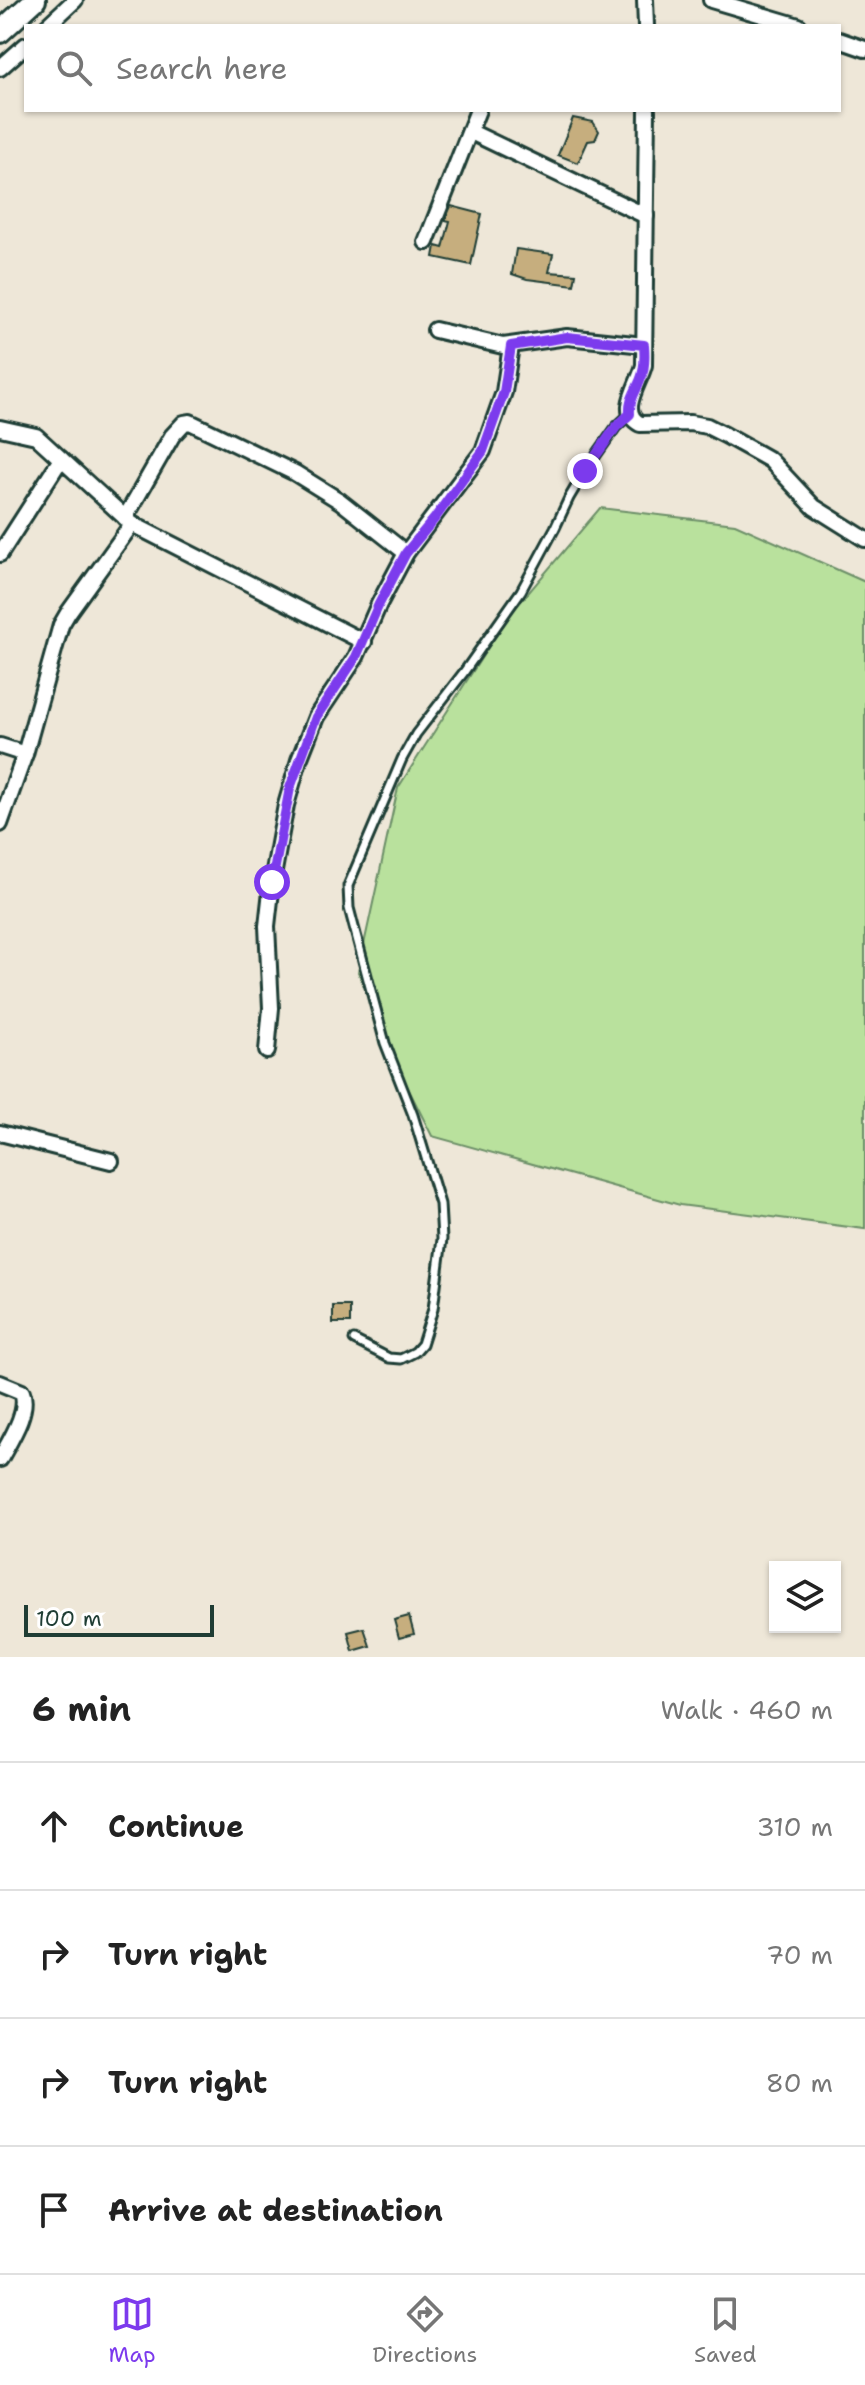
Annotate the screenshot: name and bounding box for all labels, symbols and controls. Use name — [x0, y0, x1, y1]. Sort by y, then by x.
search box — [24, 24, 841, 112]
icon: search — [52, 46, 96, 90]
text: Search here — [116, 48, 287, 89]
route end — [567, 453, 603, 489]
route start — [254, 864, 290, 900]
map controls — [769, 1561, 841, 1633]
button: layers — [769, 1561, 841, 1633]
scale bar — [24, 1601, 214, 1637]
text: 100 m — [36, 1604, 102, 1633]
text: 6 min — [32, 1686, 131, 1732]
text: Walk · 460 m — [660, 1692, 833, 1727]
icon: ahead — [32, 1804, 76, 1848]
text: Continue — [108, 1806, 244, 1847]
text: 310 m — [757, 1809, 833, 1844]
icon: right — [32, 1932, 76, 1976]
text: Turn right — [108, 1934, 267, 1975]
text: 70 m — [766, 1937, 833, 1972]
icon: right — [32, 2060, 76, 2104]
text: Turn right — [108, 2062, 267, 2103]
text: 80 m — [766, 2065, 833, 2100]
icon: arrive — [32, 2188, 76, 2232]
text: Arrive at destination — [108, 2190, 443, 2231]
tab: Map — [108, 2292, 156, 2369]
tab: Directions — [372, 2292, 477, 2369]
tab: Saved — [694, 2292, 757, 2369]

